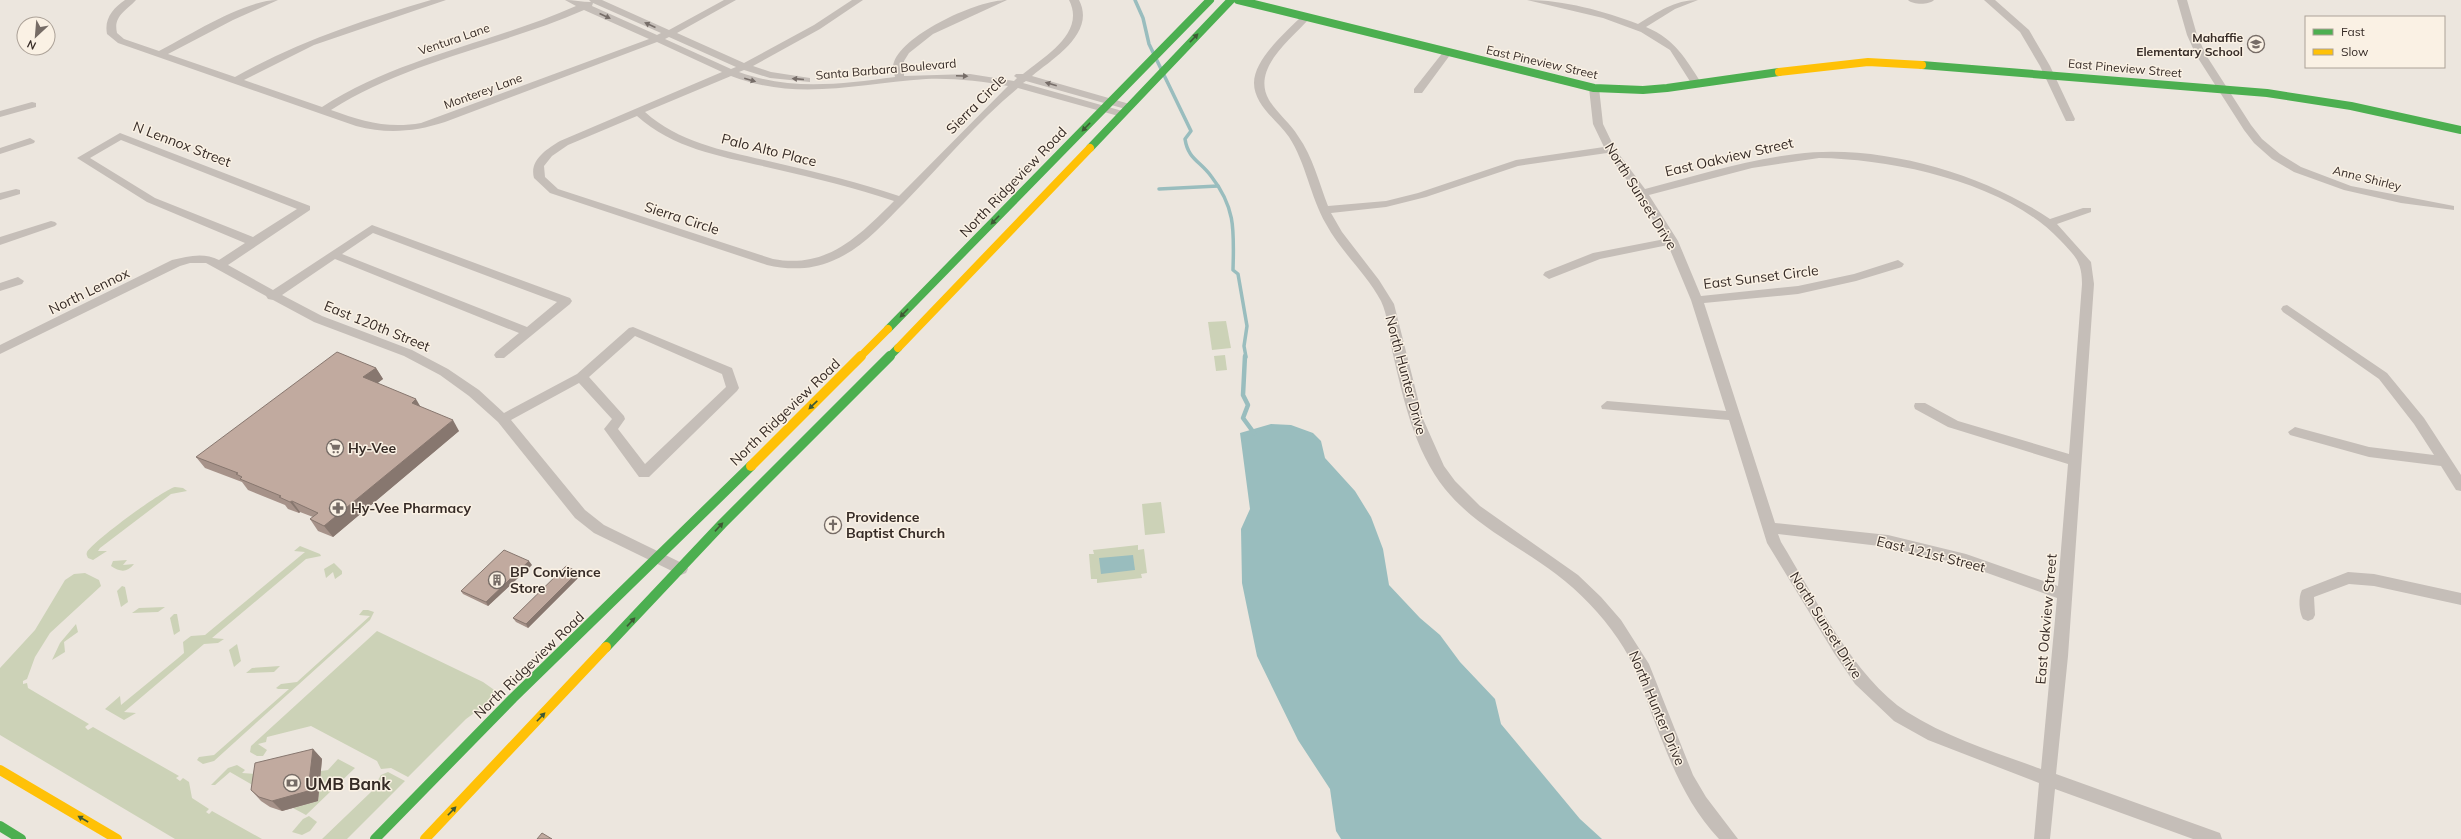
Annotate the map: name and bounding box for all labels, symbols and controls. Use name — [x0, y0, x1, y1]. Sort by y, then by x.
one-way arrow — [600, 13, 611, 19]
north arrow — [16, 16, 56, 56]
legend — [2305, 16, 2445, 68]
street label: Ventura Lane — [416, 20, 492, 58]
one-way arrow — [644, 22, 656, 28]
text: Fast — [2341, 24, 2365, 39]
place label: Mahaffie Elementary School — [2136, 30, 2243, 59]
one-way arrow — [1189, 33, 1199, 43]
school or university icon: Mahaffie Elementary School — [2246, 34, 2266, 54]
text: N — [25, 37, 38, 53]
street label: East Pineview Street — [1485, 42, 1599, 82]
text: Slow — [2341, 44, 2369, 59]
street label: Santa Barbara Boulevard — [815, 55, 957, 83]
street label: East Pineview Street — [2068, 56, 2182, 80]
street label: Monterey Lane — [442, 70, 524, 112]
street label: Sierra Circle — [942, 70, 1010, 138]
one-way arrow — [956, 73, 969, 79]
one-way arrow — [792, 76, 804, 82]
one-way arrow — [744, 77, 756, 83]
one-way arrow — [1045, 81, 1057, 87]
street label: N Lennox Street — [131, 117, 234, 171]
one-way arrow — [1081, 122, 1091, 132]
street label: North Ridgeview Road — [956, 123, 1070, 241]
street label: Palo Alto Place — [720, 129, 818, 171]
street label: East Oakview Street — [1663, 133, 1795, 181]
street label: North Sunset Drive — [1601, 139, 1681, 253]
street label: Anne Shirley — [2331, 162, 2403, 194]
street label: Sierra Circle — [642, 197, 722, 239]
one-way arrow — [990, 215, 1000, 225]
street label: East Sunset Circle — [1702, 261, 1820, 293]
street label: North Lennox — [46, 263, 133, 318]
street label: East 120th Street — [321, 297, 433, 355]
one-way arrow — [899, 308, 909, 318]
street label: North Hunter Drive — [1381, 313, 1431, 437]
street label: North Ridgeview Road — [726, 355, 844, 469]
one-way arrow — [808, 400, 818, 410]
supermarket icon: Hy-Vee — [325, 438, 345, 458]
place label: Hy-Vee — [348, 439, 397, 457]
pharmacy icon: Hy-Vee Pharmacy — [328, 498, 348, 518]
place label: Hy-Vee Pharmacy — [351, 499, 471, 517]
place label: Providence Baptist Church — [846, 508, 945, 542]
church icon: Providence Baptist Church — [823, 515, 843, 535]
one-way arrow — [714, 522, 724, 532]
street label: East 121st Street — [1875, 532, 1987, 576]
street label: East Oakview Street — [2031, 553, 2061, 685]
place label: BP Convience Store — [510, 563, 601, 597]
street label: North Sunset Drive — [1786, 568, 1866, 682]
building icon: BP Convience Store — [487, 570, 507, 590]
street label: North Ridgeview Road — [470, 608, 588, 722]
one-way arrow — [626, 617, 635, 627]
street label: North Hunter Drive — [1625, 648, 1689, 768]
one-way arrow — [536, 712, 546, 722]
bank icon: UMB Bank — [282, 773, 302, 793]
place label: UMB Bank — [305, 773, 391, 794]
one-way arrow — [447, 806, 456, 816]
one-way arrow — [77, 816, 89, 823]

